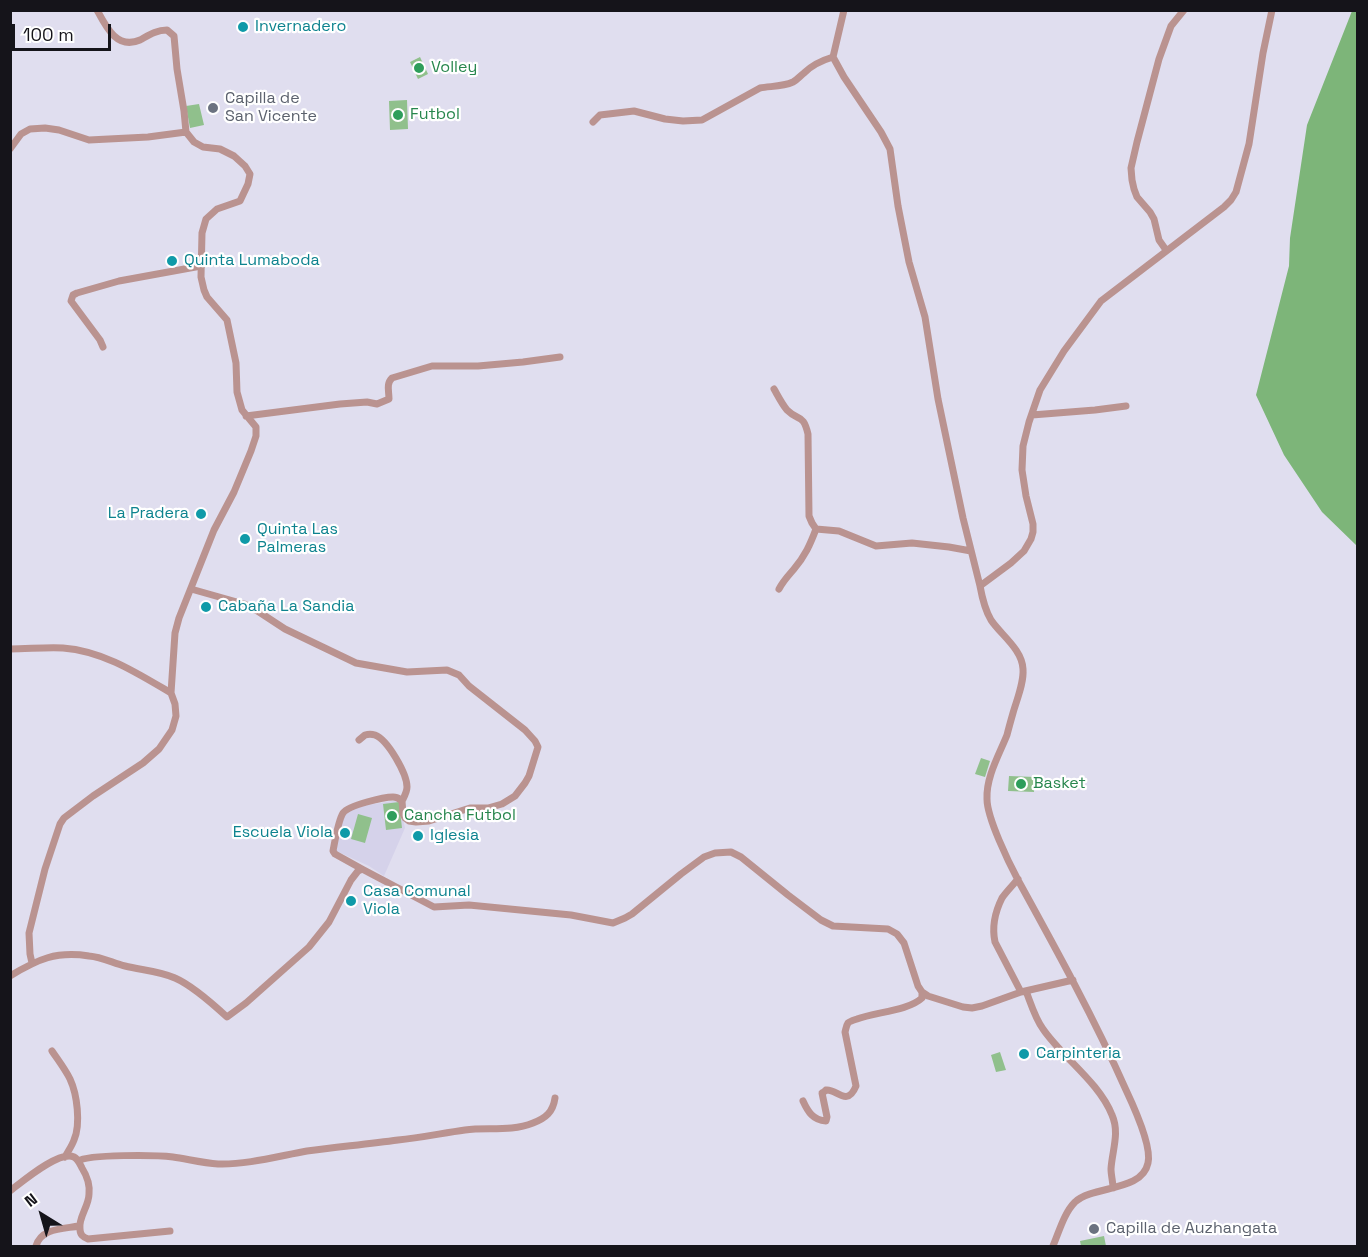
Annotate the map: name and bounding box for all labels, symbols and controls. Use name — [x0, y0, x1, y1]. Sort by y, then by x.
scale bar — [15, 12, 114, 50]
place label: Invernadero — [255, 17, 346, 37]
marker: Invernadero — [236, 20, 250, 34]
text: 100 m — [23, 23, 74, 46]
place label: Volley — [431, 58, 477, 78]
marker: Volley — [412, 61, 426, 75]
place label: Capilla de San Vicente — [225, 89, 317, 127]
marker: Capilla de San Vicente — [206, 101, 220, 115]
place label: Futbol — [410, 105, 460, 125]
marker: Futbol — [391, 108, 405, 122]
place label: Quinta Lumaboda — [184, 251, 320, 271]
marker: Quinta Lumaboda — [165, 254, 179, 268]
place label: La Pradera — [108, 504, 189, 524]
marker: La Pradera — [194, 507, 208, 521]
place label: Quinta Las Palmeras — [257, 520, 338, 558]
marker: Quinta Las Palmeras — [238, 532, 252, 546]
place label: Cabaña La Sandia — [218, 597, 354, 617]
marker: Cabaña La Sandia — [199, 600, 213, 614]
place label: Basket — [1033, 774, 1086, 794]
marker: Basket — [1014, 777, 1028, 791]
place label: Cancha Futbol — [404, 806, 516, 826]
marker: Cancha Futbol — [385, 809, 399, 823]
place label: Escuela Viola — [233, 823, 333, 843]
marker: Escuela Viola — [338, 826, 352, 840]
place label: Iglesia — [430, 826, 479, 846]
marker: Iglesia — [411, 829, 425, 843]
place label: Casa Comunal Viola — [363, 882, 471, 920]
marker: Casa Comunal Viola — [344, 894, 358, 908]
place label: Carpinteria — [1036, 1044, 1121, 1064]
marker: Carpinteria — [1017, 1047, 1031, 1061]
north arrow — [12, 1185, 72, 1245]
text: N — [20, 1189, 41, 1212]
place label: Capilla de Auzhangata — [1106, 1219, 1277, 1239]
marker: Capilla de Auzhangata — [1087, 1222, 1101, 1236]

